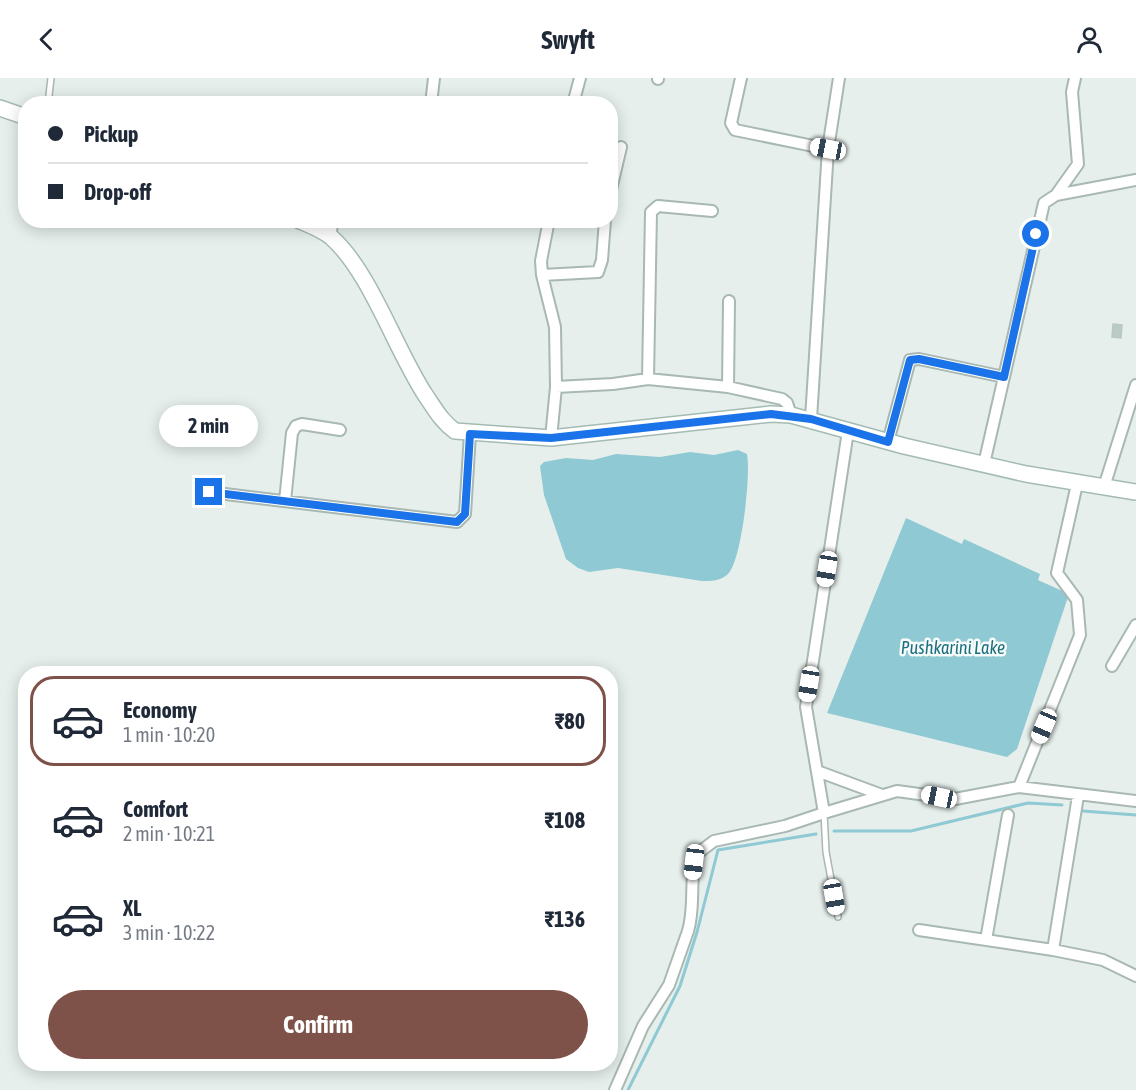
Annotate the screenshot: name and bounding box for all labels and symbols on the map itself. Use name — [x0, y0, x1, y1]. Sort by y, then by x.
car — [809, 137, 847, 161]
route start — [1022, 220, 1049, 247]
callout: 2 min — [160, 405, 258, 447]
route end — [195, 478, 222, 505]
car — [815, 550, 839, 588]
water label: Pushkarini Lake — [901, 637, 1005, 658]
car — [797, 665, 821, 703]
car — [1029, 706, 1059, 746]
car — [920, 784, 958, 810]
car — [683, 843, 705, 881]
car — [822, 878, 846, 916]

